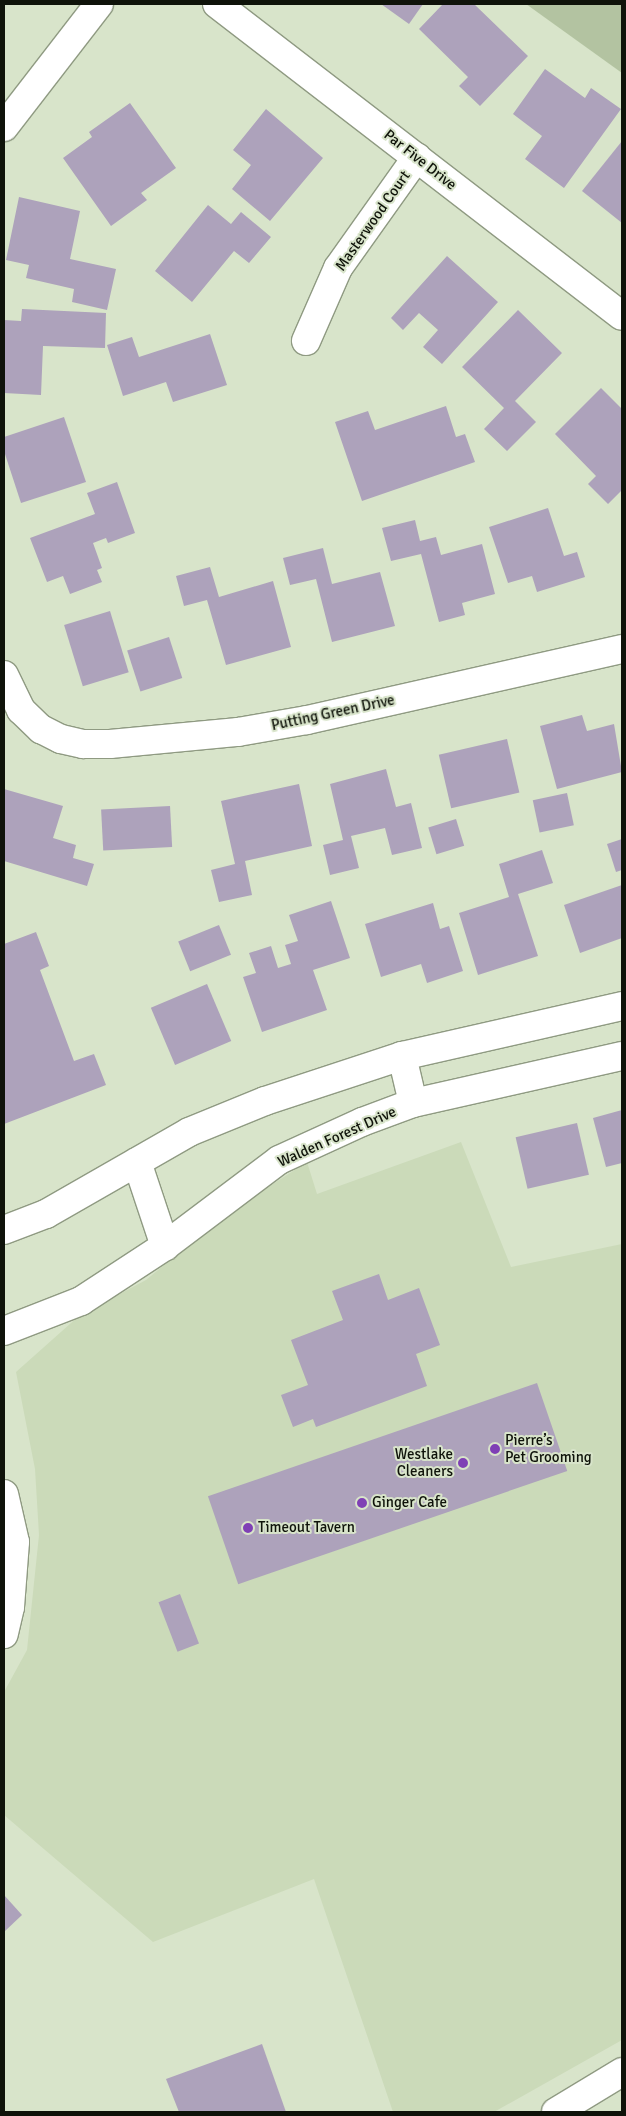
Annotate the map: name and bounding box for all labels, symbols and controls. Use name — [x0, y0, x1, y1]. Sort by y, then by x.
street label: Par Five Drive — [380, 126, 460, 194]
street label: Masterwood Court — [332, 167, 414, 275]
street label: Putting Green Drive — [270, 691, 396, 735]
street label: Walden Forest Drive — [275, 1103, 399, 1171]
place label: Pierre’s Pet Grooming — [505, 1431, 592, 1466]
marker: Pierre’s Pet Grooming — [489, 1443, 501, 1455]
place label: Westlake Cleaners — [395, 1445, 453, 1480]
marker: Westlake Cleaners — [457, 1457, 469, 1469]
place label: Ginger Cafe — [372, 1494, 447, 1512]
marker: Ginger Cafe — [356, 1497, 368, 1509]
place label: Timeout Tavern — [258, 1519, 355, 1537]
marker: Timeout Tavern — [242, 1522, 254, 1534]

